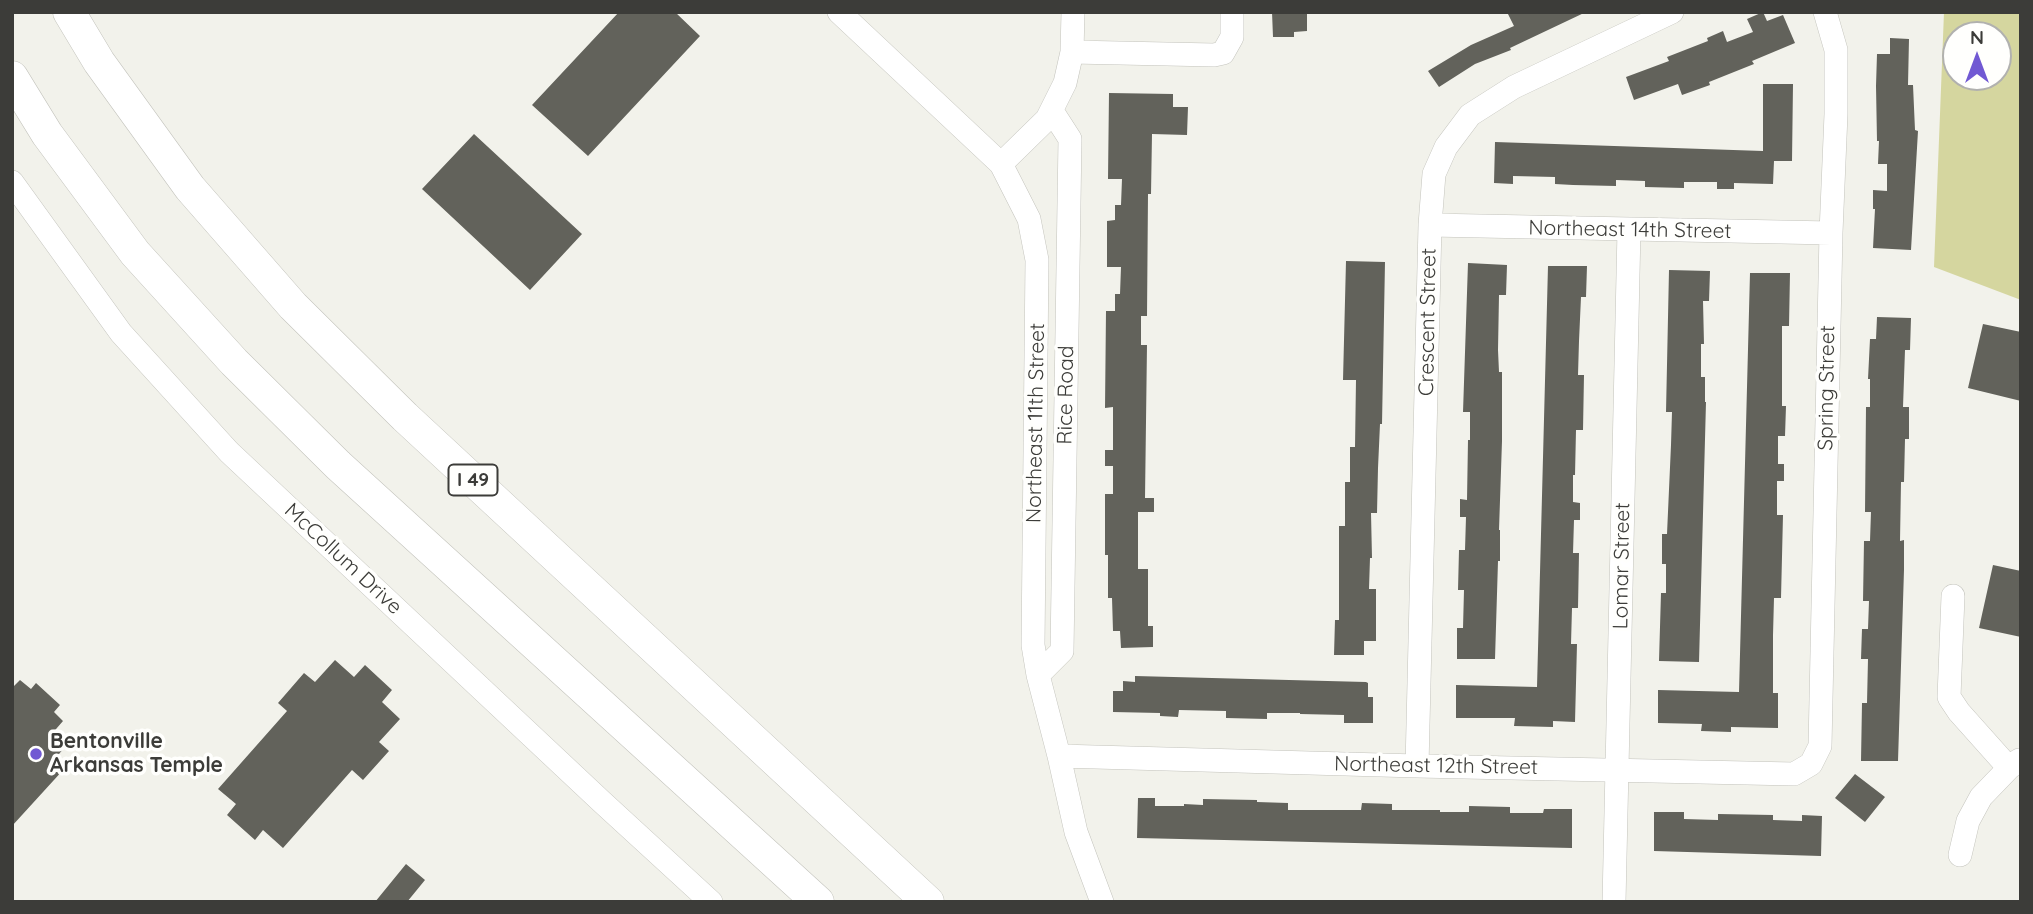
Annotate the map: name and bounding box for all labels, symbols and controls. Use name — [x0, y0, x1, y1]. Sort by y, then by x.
north arrow — [1942, 21, 2012, 91]
text: N — [1970, 25, 1984, 49]
street label: Northeast 14th Street — [1528, 216, 1732, 244]
street label: Crescent Street — [1414, 248, 1442, 396]
street label: Northeast 11th Street — [1022, 323, 1050, 523]
street label: Spring Street — [1813, 325, 1841, 451]
street label: Rice Road — [1053, 345, 1079, 445]
road number: I 49 — [448, 464, 498, 495]
street label: McCollum Drive — [279, 498, 407, 620]
street label: Lomar Street — [1608, 502, 1636, 630]
place label: Bentonville Arkansas Temple — [50, 729, 223, 779]
marker: Bentonville Arkansas Temple — [28, 746, 44, 762]
street label: Northeast 12th Street — [1334, 752, 1538, 780]

